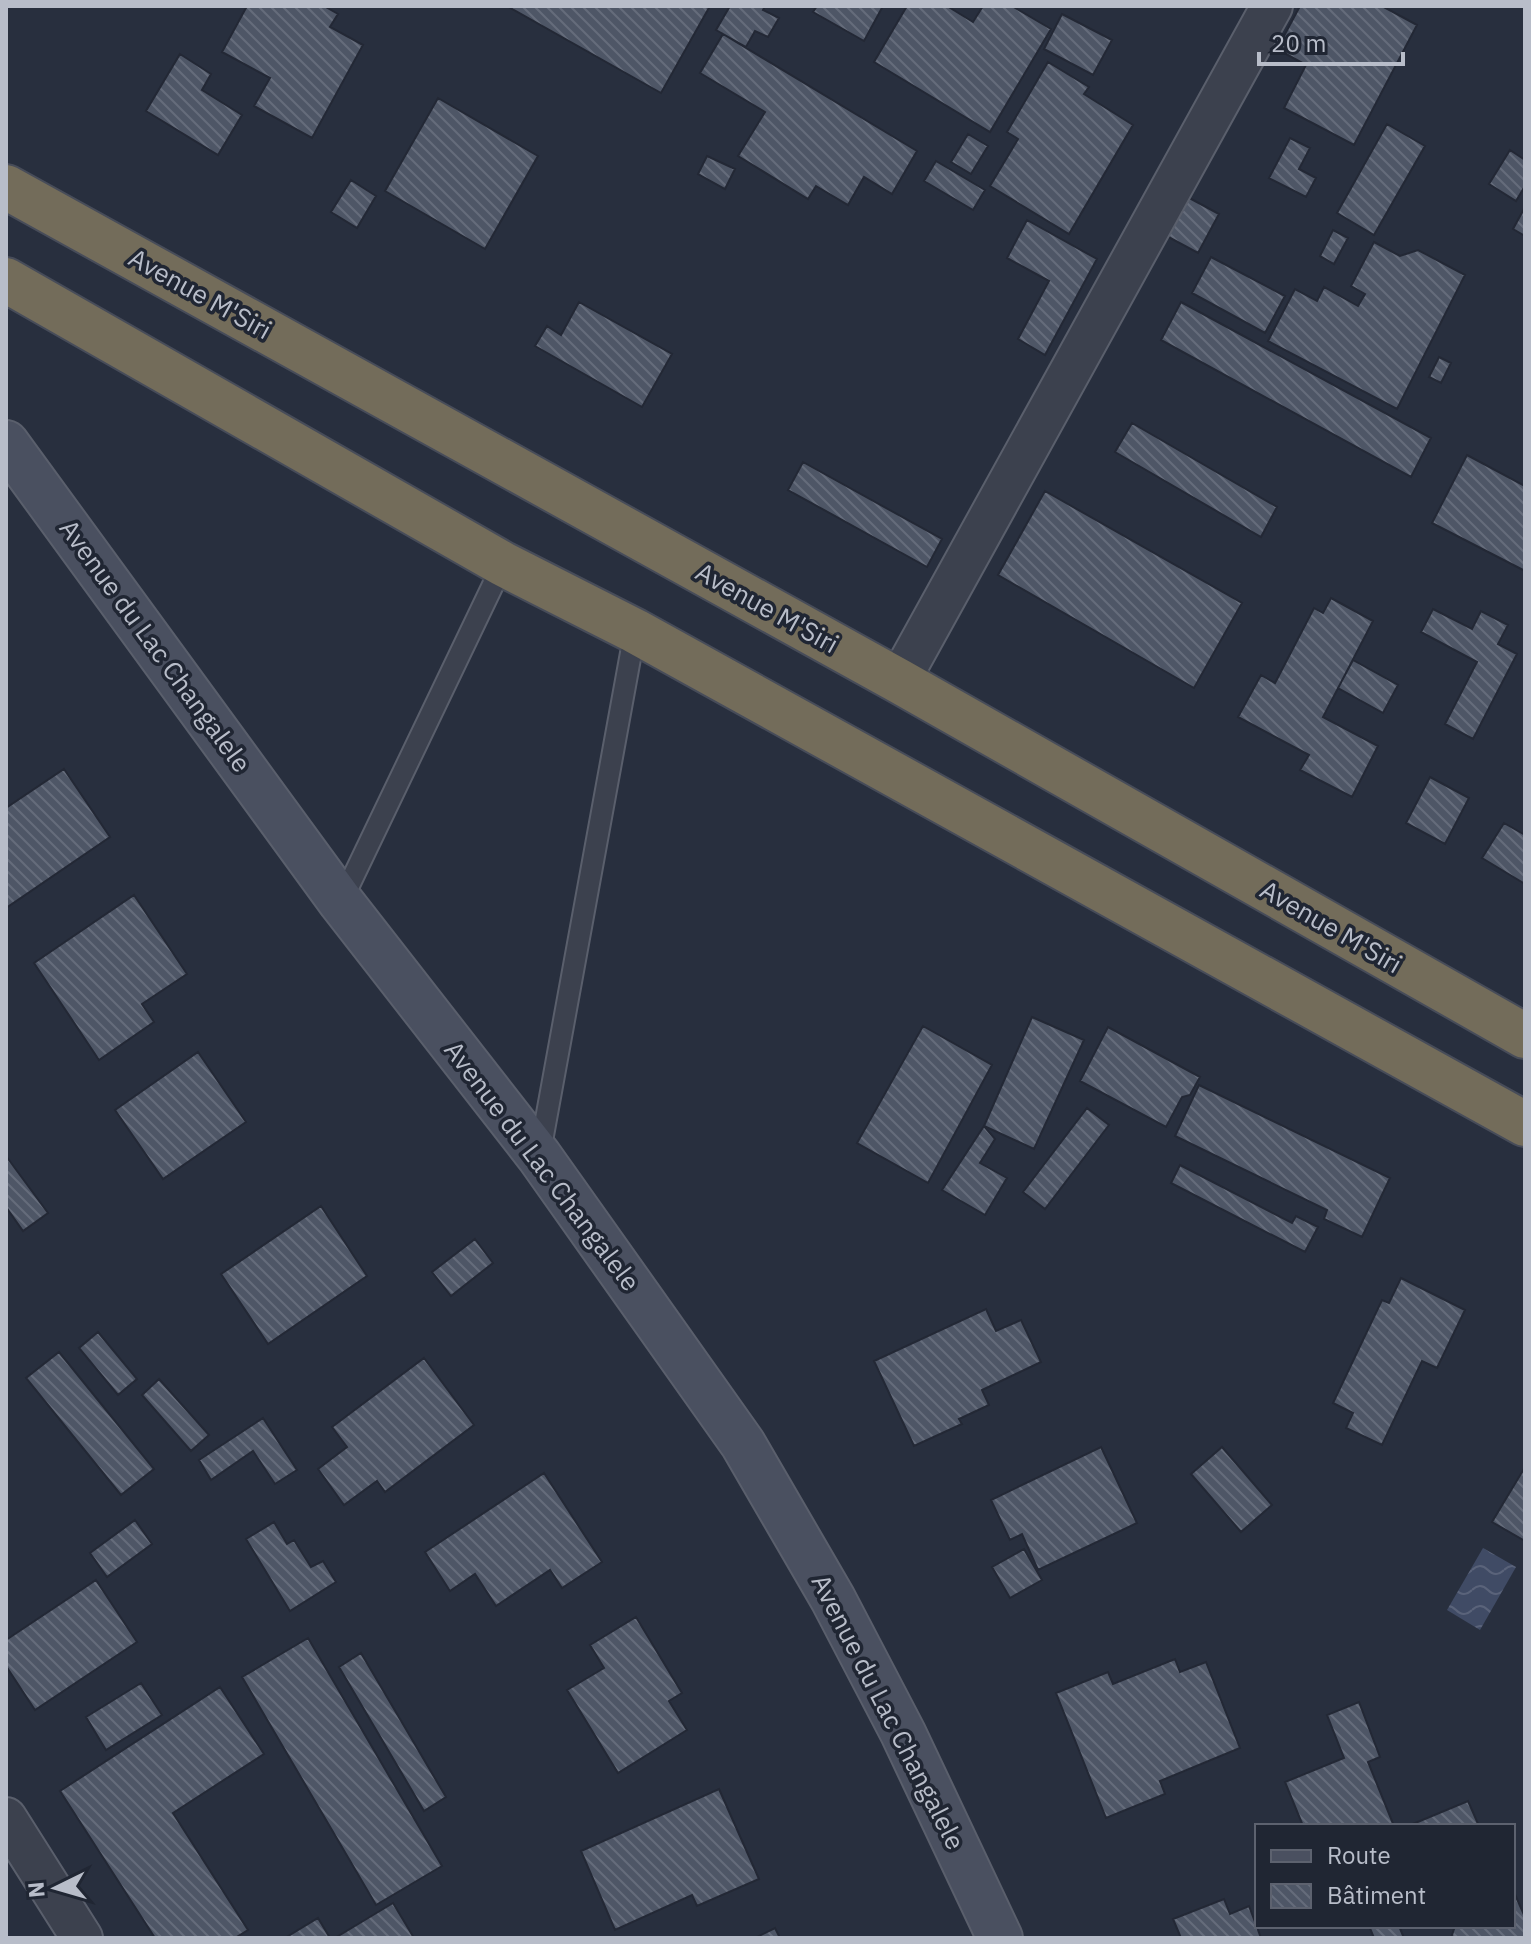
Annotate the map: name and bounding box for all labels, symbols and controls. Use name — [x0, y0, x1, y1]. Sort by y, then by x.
scale bar — [1259, 16, 1403, 66]
text: 20 m — [1271, 27, 1326, 59]
street label: Avenue M'Siri — [123, 240, 278, 346]
street label: Avenue du Lac Changalele — [52, 512, 259, 779]
street label: Avenue M'Siri — [690, 554, 845, 660]
street label: Avenue M'Siri — [1255, 872, 1408, 980]
street label: Avenue du Lac Changalele — [437, 1033, 648, 1297]
street label: Avenue du Lac Changalele — [805, 1568, 973, 1855]
legend — [1255, 1824, 1515, 1928]
text: Route — [1327, 1839, 1391, 1871]
north arrow — [16, 1848, 96, 1928]
text: Bâtiment — [1327, 1879, 1426, 1911]
text: N — [20, 1881, 51, 1899]

